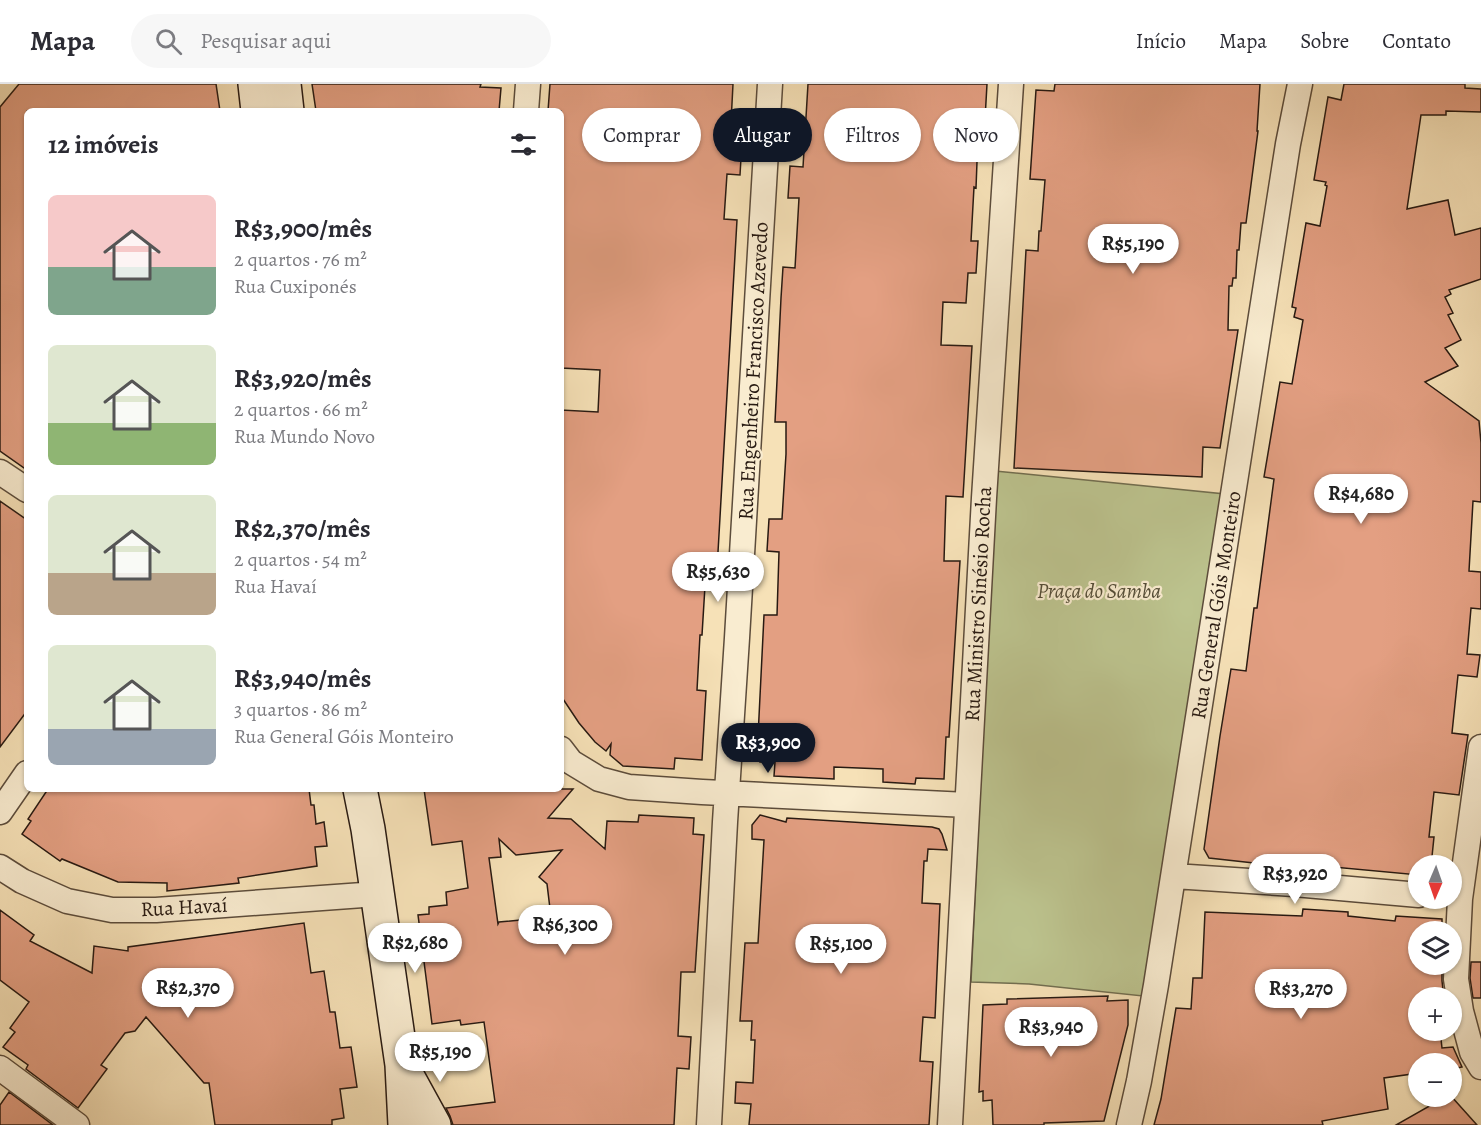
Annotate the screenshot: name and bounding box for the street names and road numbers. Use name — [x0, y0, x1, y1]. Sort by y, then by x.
street label: Rua Engenheiro Francisco Azevedo — [731, 221, 775, 521]
street label: Rua Ministro Sinésio Rocha — [958, 485, 998, 722]
street label: Rua General Góis Monteiro — [1184, 489, 1248, 721]
street label: Rua Havaí — [140, 891, 228, 923]

